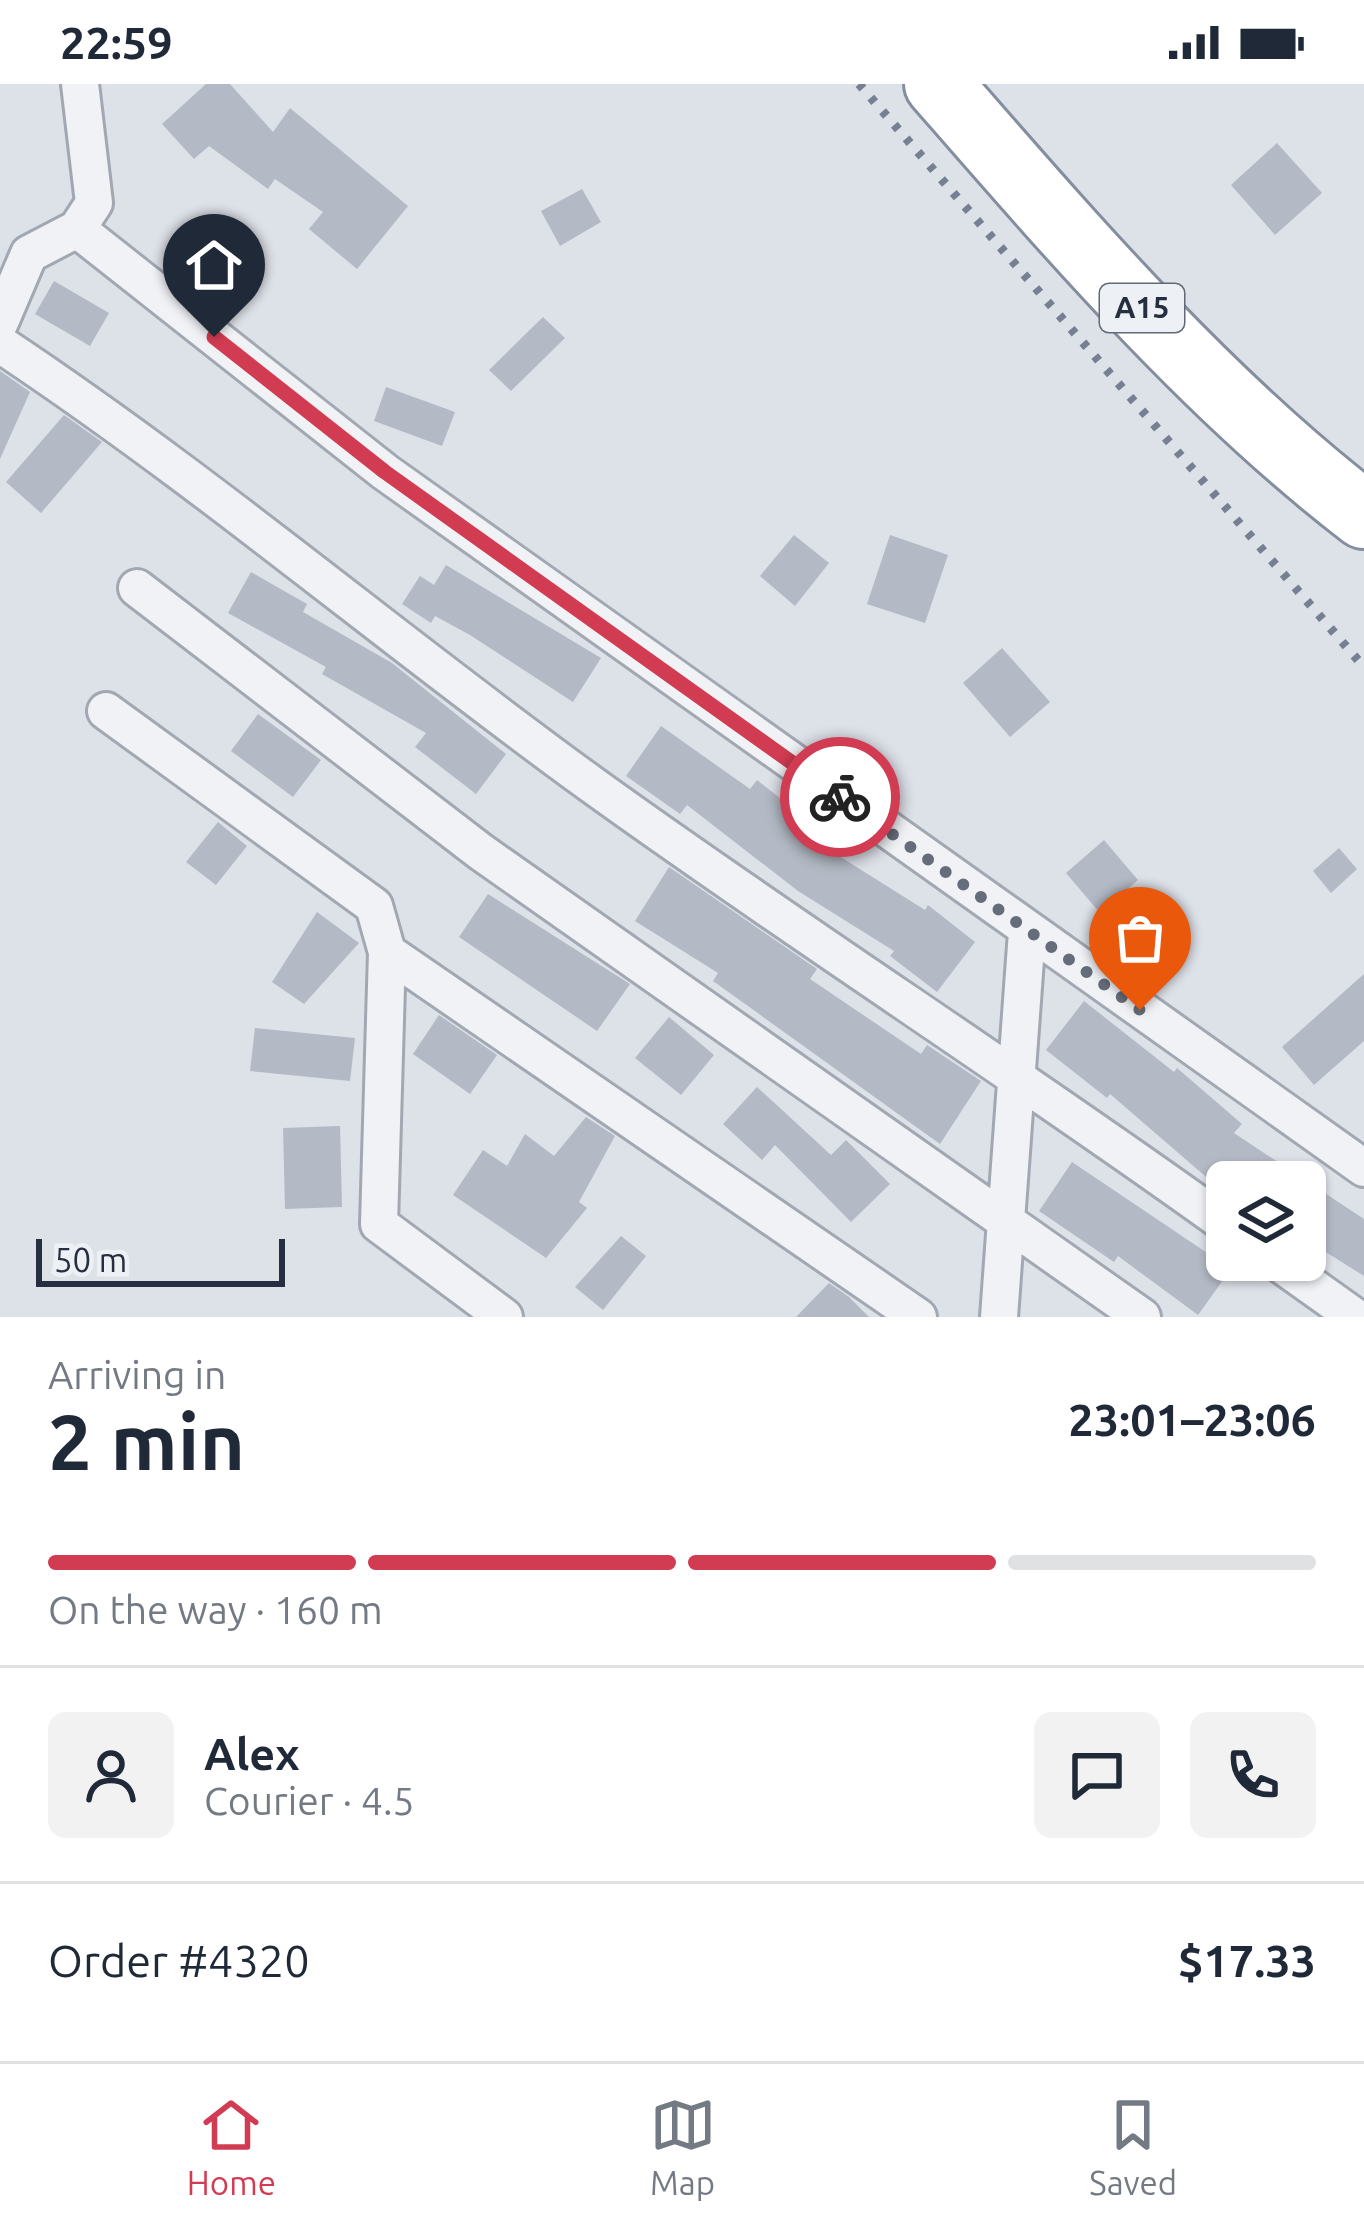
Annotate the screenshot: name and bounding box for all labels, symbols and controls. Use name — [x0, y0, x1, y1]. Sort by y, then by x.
text: 22:59 — [60, 17, 173, 68]
pin — [163, 214, 265, 337]
icon: home — [181, 232, 247, 298]
road number: A15 — [1100, 284, 1184, 332]
courier — [780, 737, 900, 857]
icon: bike — [807, 764, 873, 830]
pin — [1089, 887, 1191, 1010]
icon: bag — [1107, 905, 1173, 971]
map controls — [1206, 1161, 1326, 1281]
button: layers — [1206, 1161, 1326, 1281]
scale bar — [36, 1233, 285, 1286]
text: 50 m — [54, 1241, 127, 1278]
text: Arriving in — [48, 1353, 226, 1396]
text: 23:01–23:06 — [1068, 1394, 1316, 1445]
text: 2 min — [48, 1397, 245, 1485]
text: On the way · 160 m — [48, 1588, 383, 1631]
button: person — [48, 1712, 174, 1838]
button: chat — [1034, 1712, 1160, 1838]
button: phone — [1190, 1712, 1316, 1838]
text: Alex — [204, 1728, 300, 1779]
text: Courier · 4.5 — [204, 1779, 415, 1822]
text: Order #4320 — [48, 1935, 310, 1986]
text: $17.33 — [1178, 1935, 1316, 1986]
tab: Home — [187, 2092, 276, 2201]
tab: Map — [650, 2092, 716, 2201]
tab: Saved — [1089, 2092, 1177, 2201]

